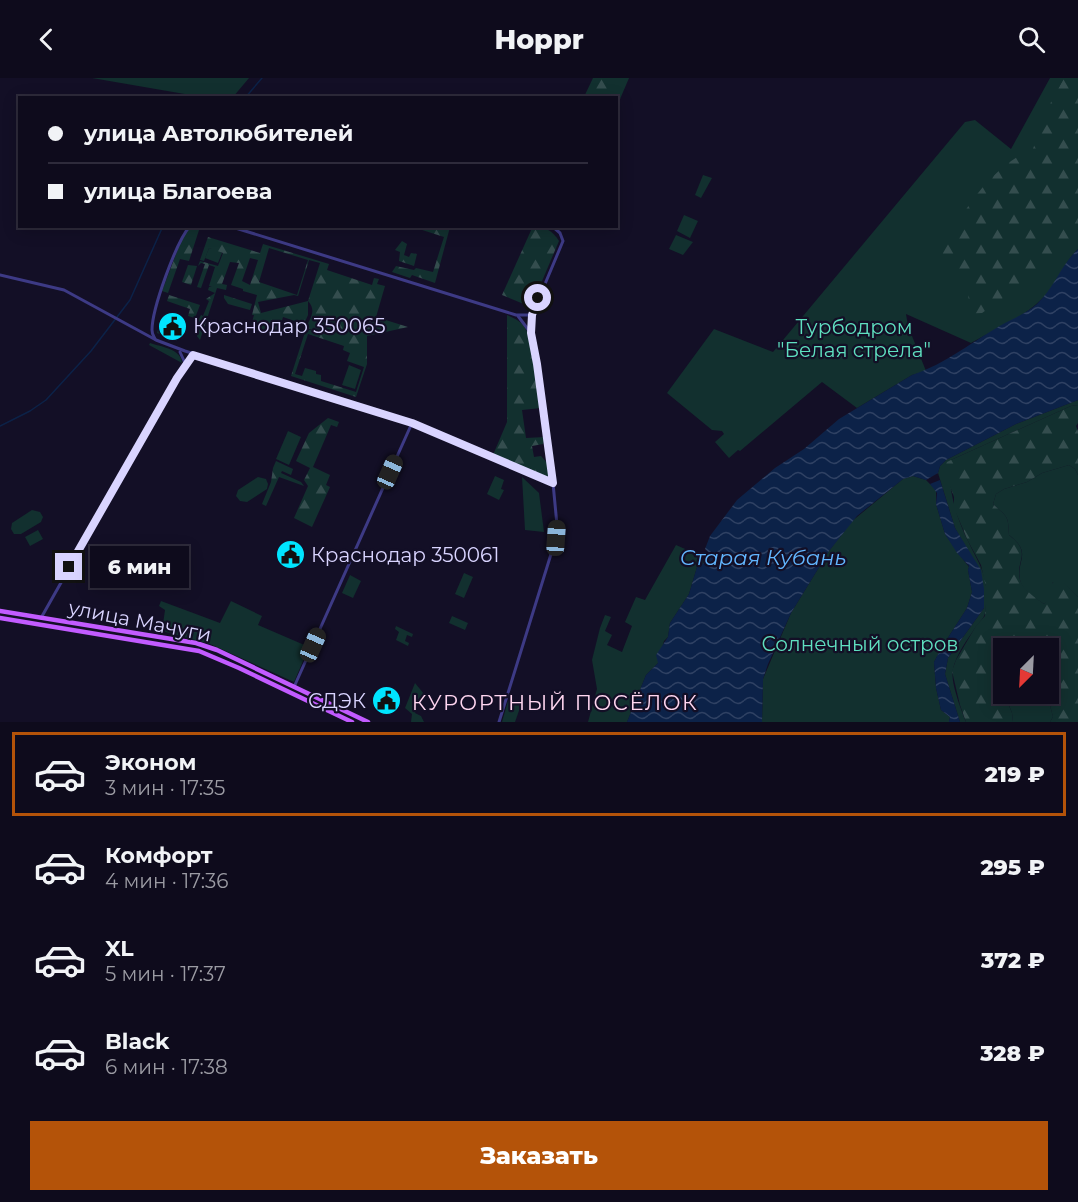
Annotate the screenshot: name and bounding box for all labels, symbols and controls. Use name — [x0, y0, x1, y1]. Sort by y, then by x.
icon: back — [30, 23, 63, 56]
text: Hoppr — [494, 23, 584, 56]
icon: search — [1015, 23, 1048, 56]
text: улица Автолюбителей — [84, 120, 353, 147]
text: улица Благоева — [84, 178, 272, 205]
route start — [524, 284, 551, 311]
public building icon: Краснодар 350065 — [156, 310, 188, 342]
place label: Краснодар 350065 — [193, 314, 386, 338]
park label: Турбодром "Белая стрела" — [777, 315, 931, 362]
car — [374, 452, 406, 492]
car — [546, 519, 566, 557]
public building icon: Краснодар 350061 — [274, 539, 306, 571]
place label: Краснодар 350061 — [311, 543, 500, 567]
water label: Старая Кубань — [680, 545, 846, 570]
callout: 6 мин — [90, 546, 189, 588]
route end — [55, 553, 82, 580]
text: 6 мин — [108, 555, 171, 579]
street label: улица Мачуги — [66, 595, 213, 647]
car — [297, 625, 329, 665]
park label: Солнечный остров — [761, 632, 959, 656]
north arrow — [993, 638, 1059, 704]
map controls — [993, 638, 1059, 704]
public building icon: СДЭК — [371, 685, 403, 717]
place label: СДЭК — [308, 689, 366, 713]
district label: КУРОРТНЫЙ ПОСЁЛОК — [412, 690, 698, 715]
icon: car — [33, 747, 87, 801]
text: Эконом — [105, 749, 196, 776]
text: 219 ₽ — [985, 761, 1045, 788]
text: 3 мин · 17:35 — [105, 776, 225, 800]
icon: car — [33, 840, 87, 894]
text: Комфорт — [105, 842, 213, 869]
text: 295 ₽ — [980, 854, 1045, 881]
text: 4 мин · 17:36 — [105, 869, 228, 893]
icon: car — [33, 933, 87, 987]
text: XL — [105, 935, 134, 962]
text: 372 ₽ — [981, 947, 1045, 974]
text: 5 мин · 17:37 — [105, 962, 226, 986]
icon: car — [33, 1026, 87, 1080]
text: Black — [105, 1028, 169, 1055]
text: 328 ₽ — [980, 1040, 1045, 1067]
text: 6 мин · 17:38 — [105, 1055, 228, 1079]
button: Заказать — [30, 1121, 1048, 1190]

